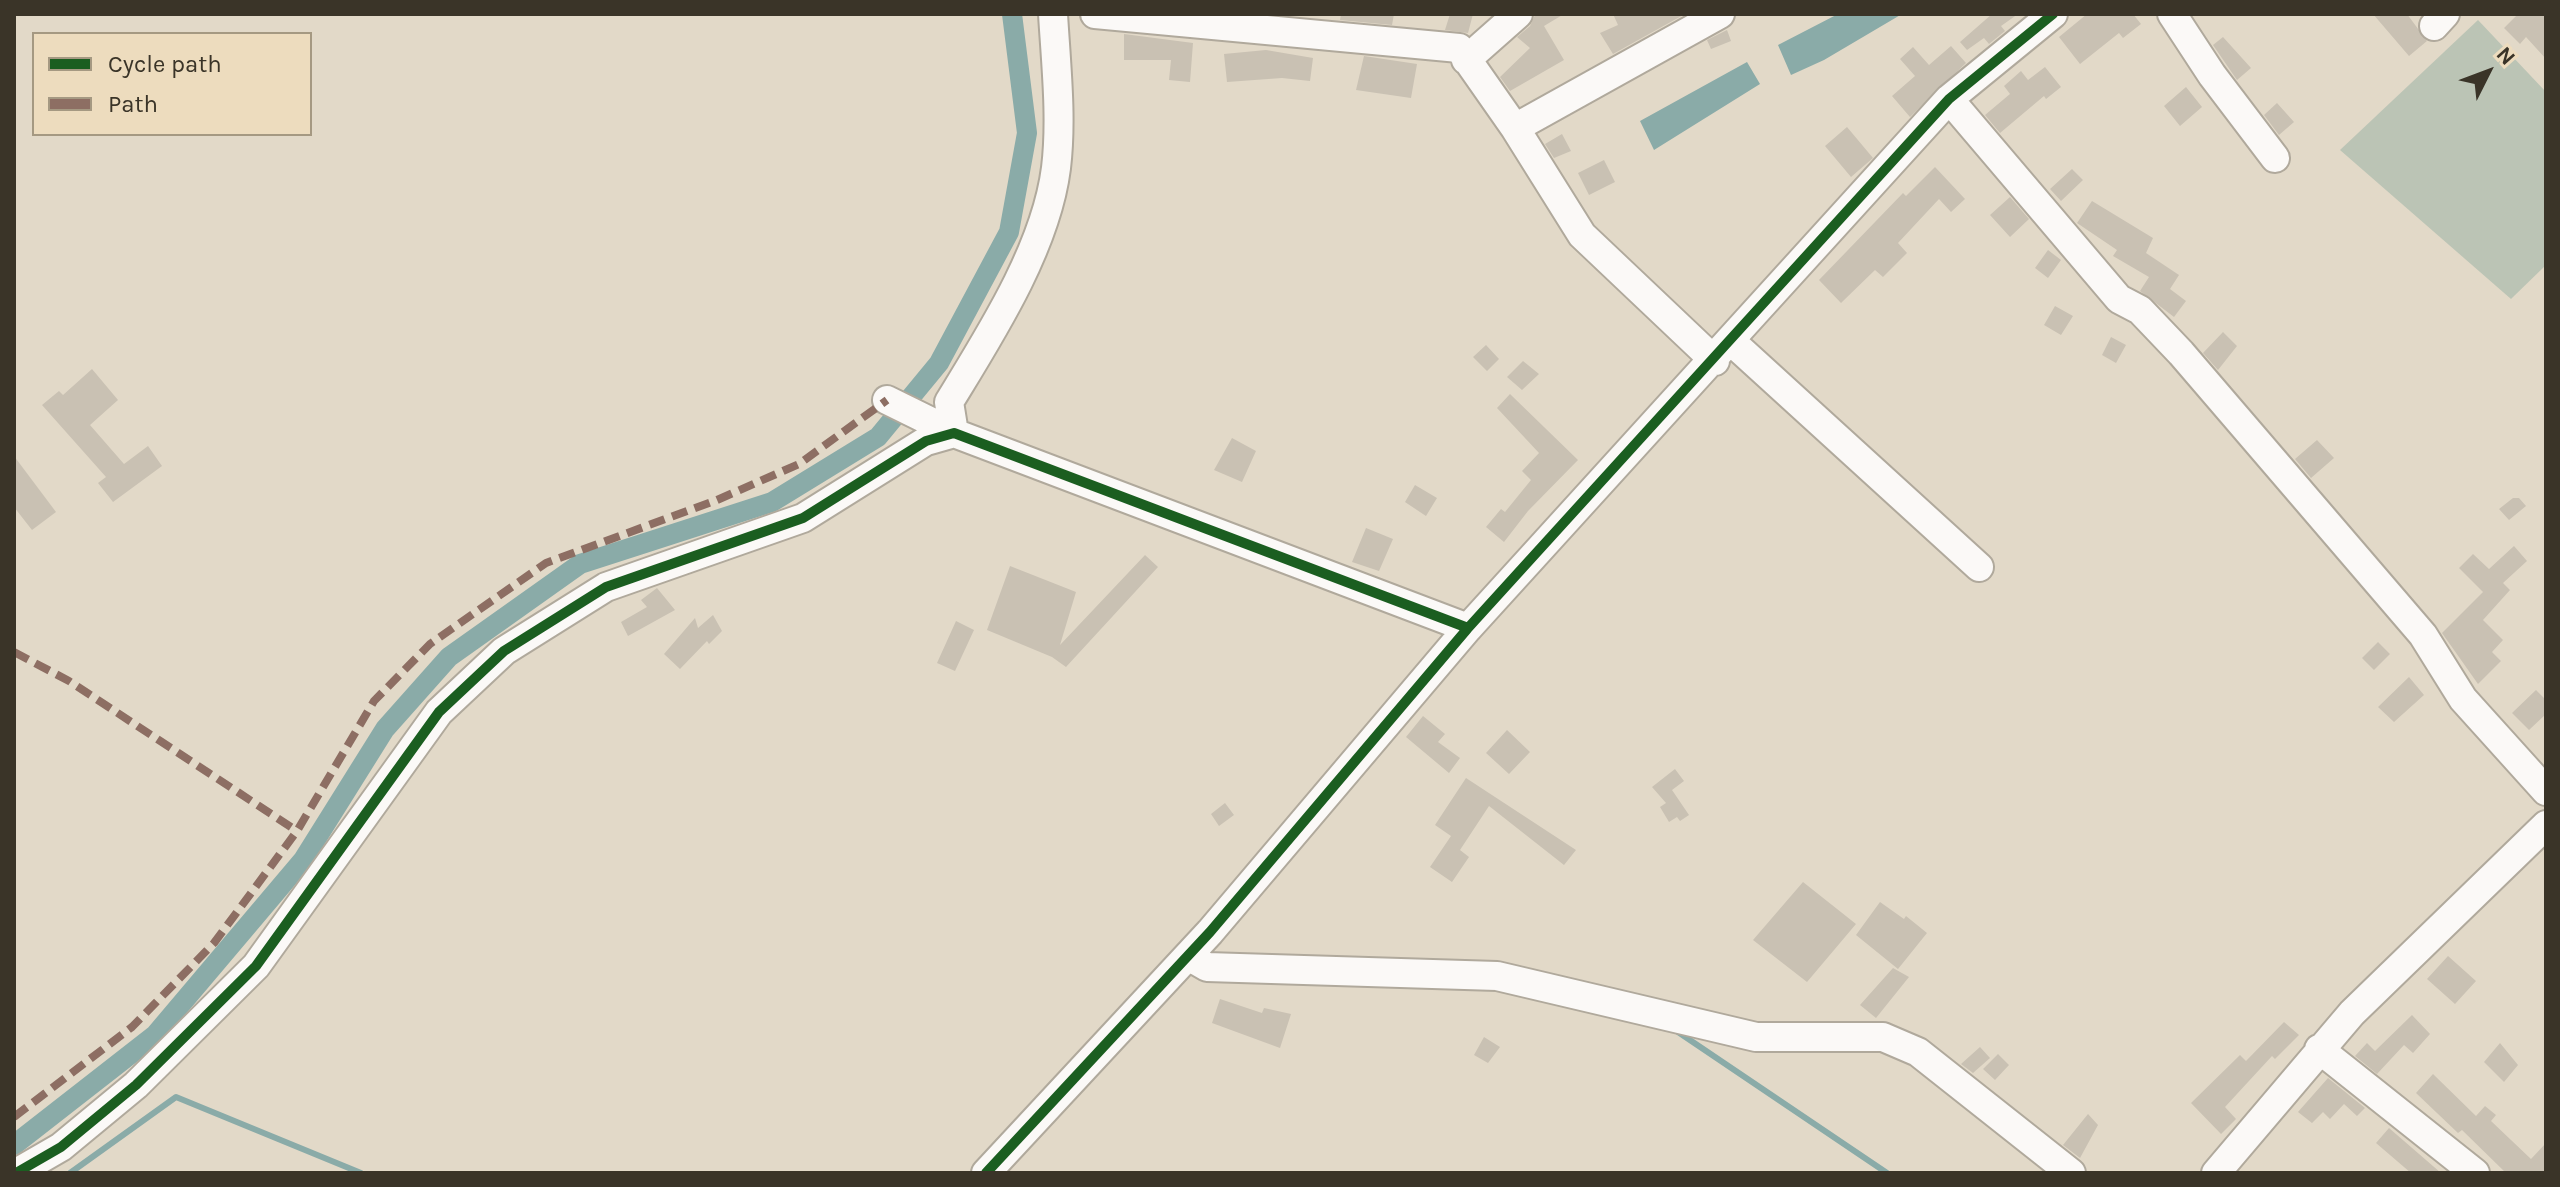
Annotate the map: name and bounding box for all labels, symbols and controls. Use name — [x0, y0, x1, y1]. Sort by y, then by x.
legend — [32, 32, 312, 136]
north arrow — [2448, 32, 2528, 112]
text: N — [2491, 41, 2521, 71]
text: Cycle path — [108, 50, 222, 78]
text: Path — [108, 90, 158, 118]

